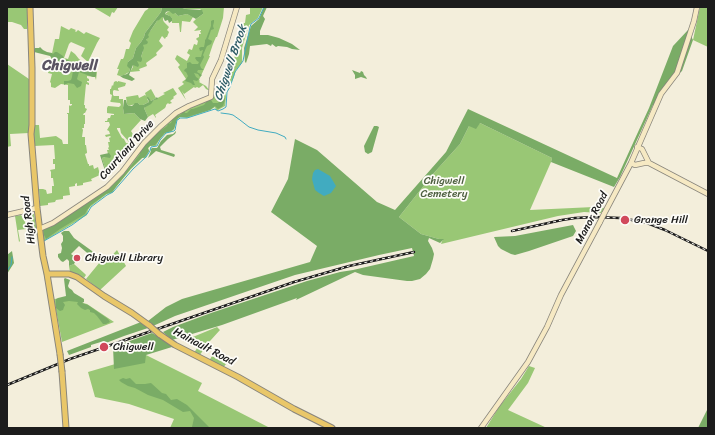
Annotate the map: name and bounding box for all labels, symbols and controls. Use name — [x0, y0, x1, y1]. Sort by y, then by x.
water label: Chigwell Brook — [211, 23, 251, 103]
district label: Chigwell — [42, 57, 98, 75]
street label: Courtland Drive — [97, 117, 157, 183]
park label: Chigwell Cemetery — [421, 174, 467, 200]
street label: Manor Road — [573, 190, 611, 246]
street label: High Road — [19, 195, 39, 245]
place label: Grange Hill — [634, 213, 688, 227]
marker: Grange Hill — [619, 214, 631, 226]
place label: Chigwell Library — [85, 251, 163, 265]
marker: Chigwell Library — [72, 253, 82, 263]
street label: Hainault Road — [171, 325, 237, 369]
place label: Chigwell — [113, 340, 154, 354]
marker: Chigwell — [98, 341, 110, 353]

